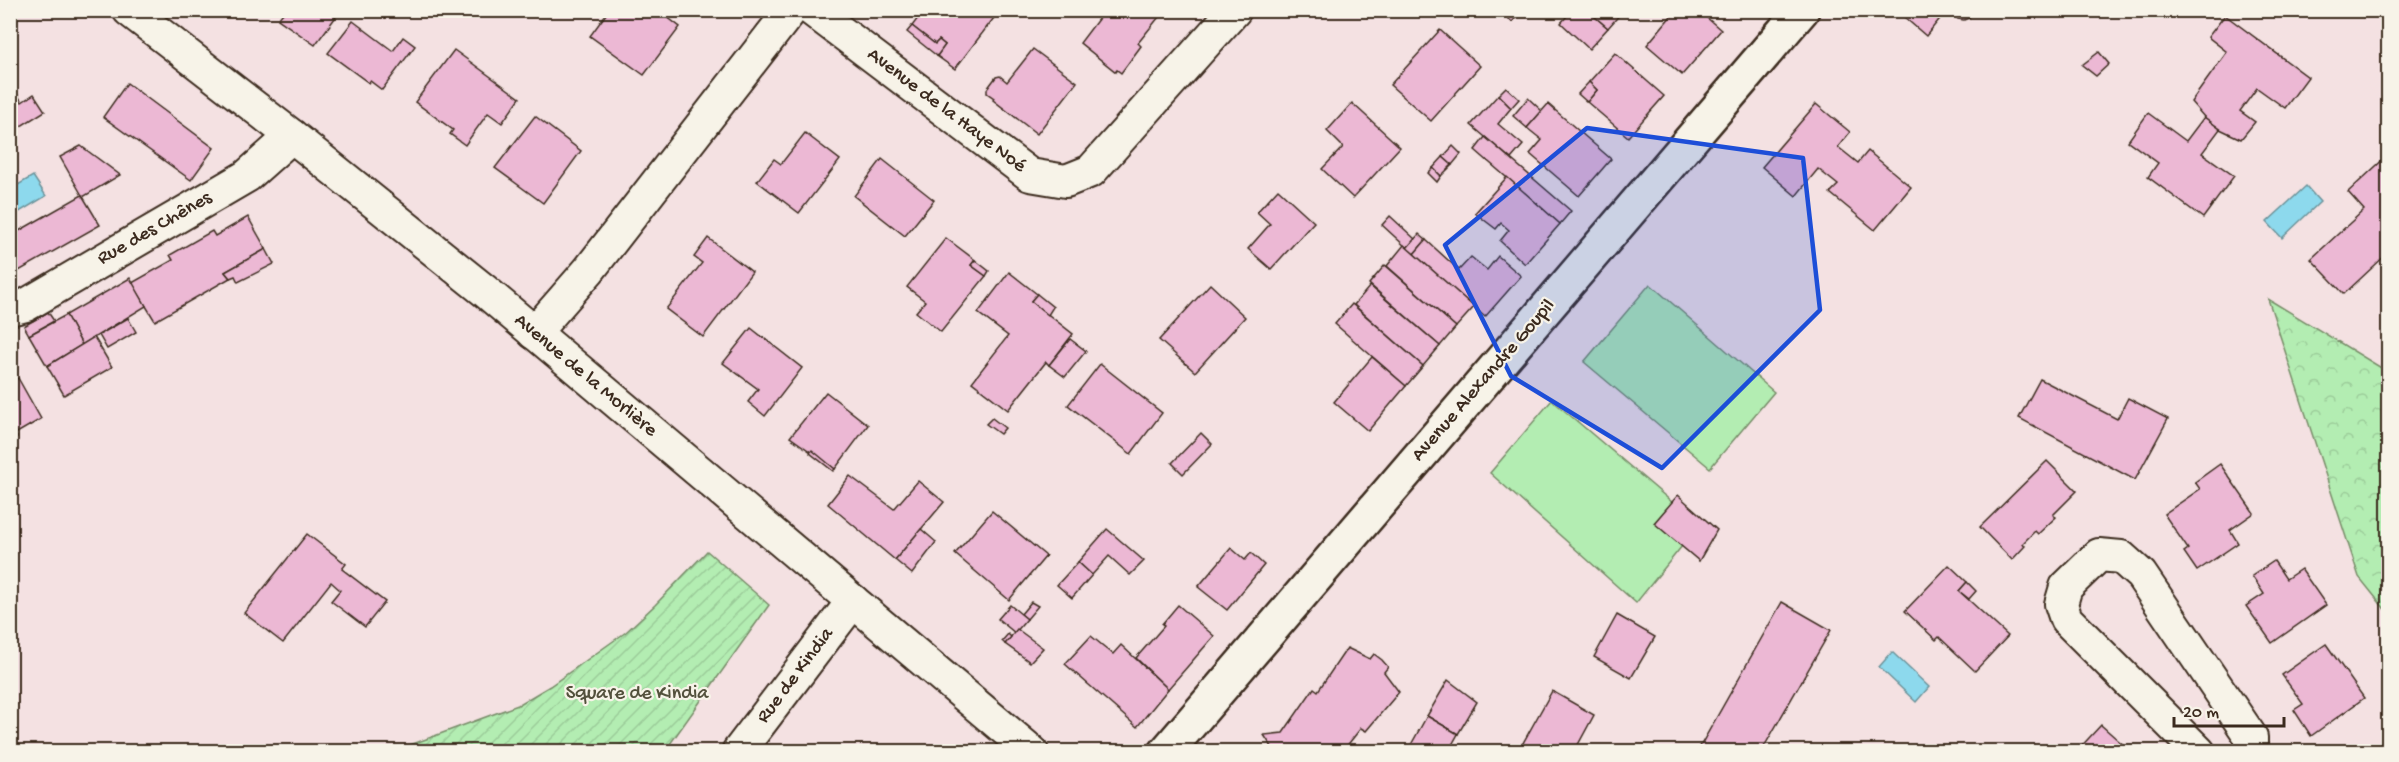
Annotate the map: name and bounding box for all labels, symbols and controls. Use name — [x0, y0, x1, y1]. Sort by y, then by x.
street label: Avenue de la Haye Noé — [862, 44, 1031, 179]
street label: Rue des Chênes — [94, 187, 217, 271]
street label: Avenue Alexandre Goupil — [1407, 295, 1561, 467]
street label: Avenue de la Morlière — [509, 309, 662, 443]
street label: Rue de Kindia — [753, 623, 840, 728]
park label: Square de Kindia — [566, 683, 709, 706]
scale bar — [2174, 690, 2284, 728]
text: 20 m — [2183, 703, 2219, 724]

